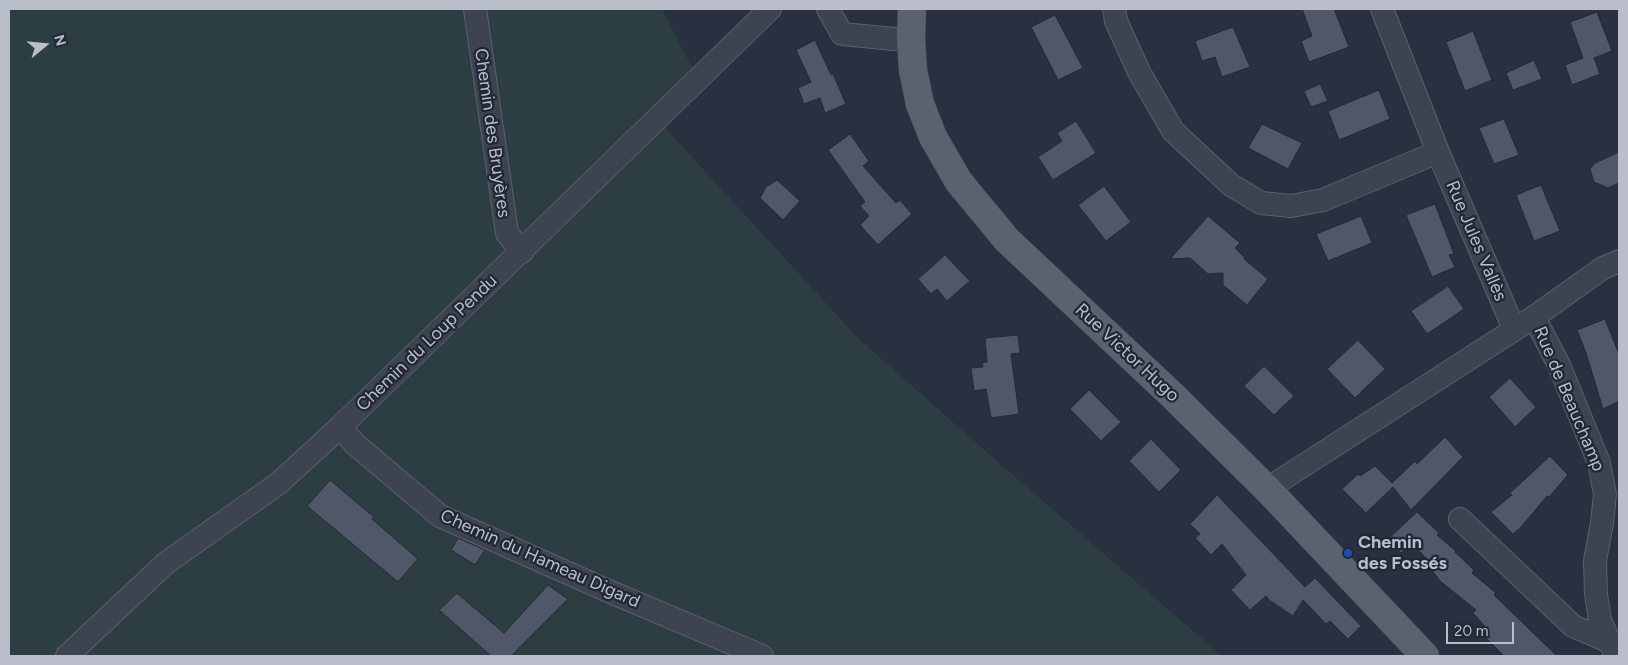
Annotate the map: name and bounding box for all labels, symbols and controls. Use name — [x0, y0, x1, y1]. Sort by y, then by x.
north arrow — [20, 20, 70, 70]
text: N — [50, 33, 70, 48]
street label: Chemin des Bruyères — [469, 47, 515, 219]
street label: Rue Jules Vallès — [1441, 178, 1511, 304]
street label: Chemin du Loup Pendu — [352, 270, 502, 416]
street label: Rue Victor Hugo — [1071, 299, 1183, 407]
street label: Rue de Beauchamp — [1529, 323, 1609, 475]
street label: Chemin du Hameau Digard — [437, 505, 643, 613]
place label: Chemin des Fossés — [1358, 532, 1447, 574]
marker: Chemin des Fossés — [1342, 547, 1354, 559]
scale bar — [1448, 612, 1516, 644]
text: 20 m — [1454, 622, 1488, 640]

